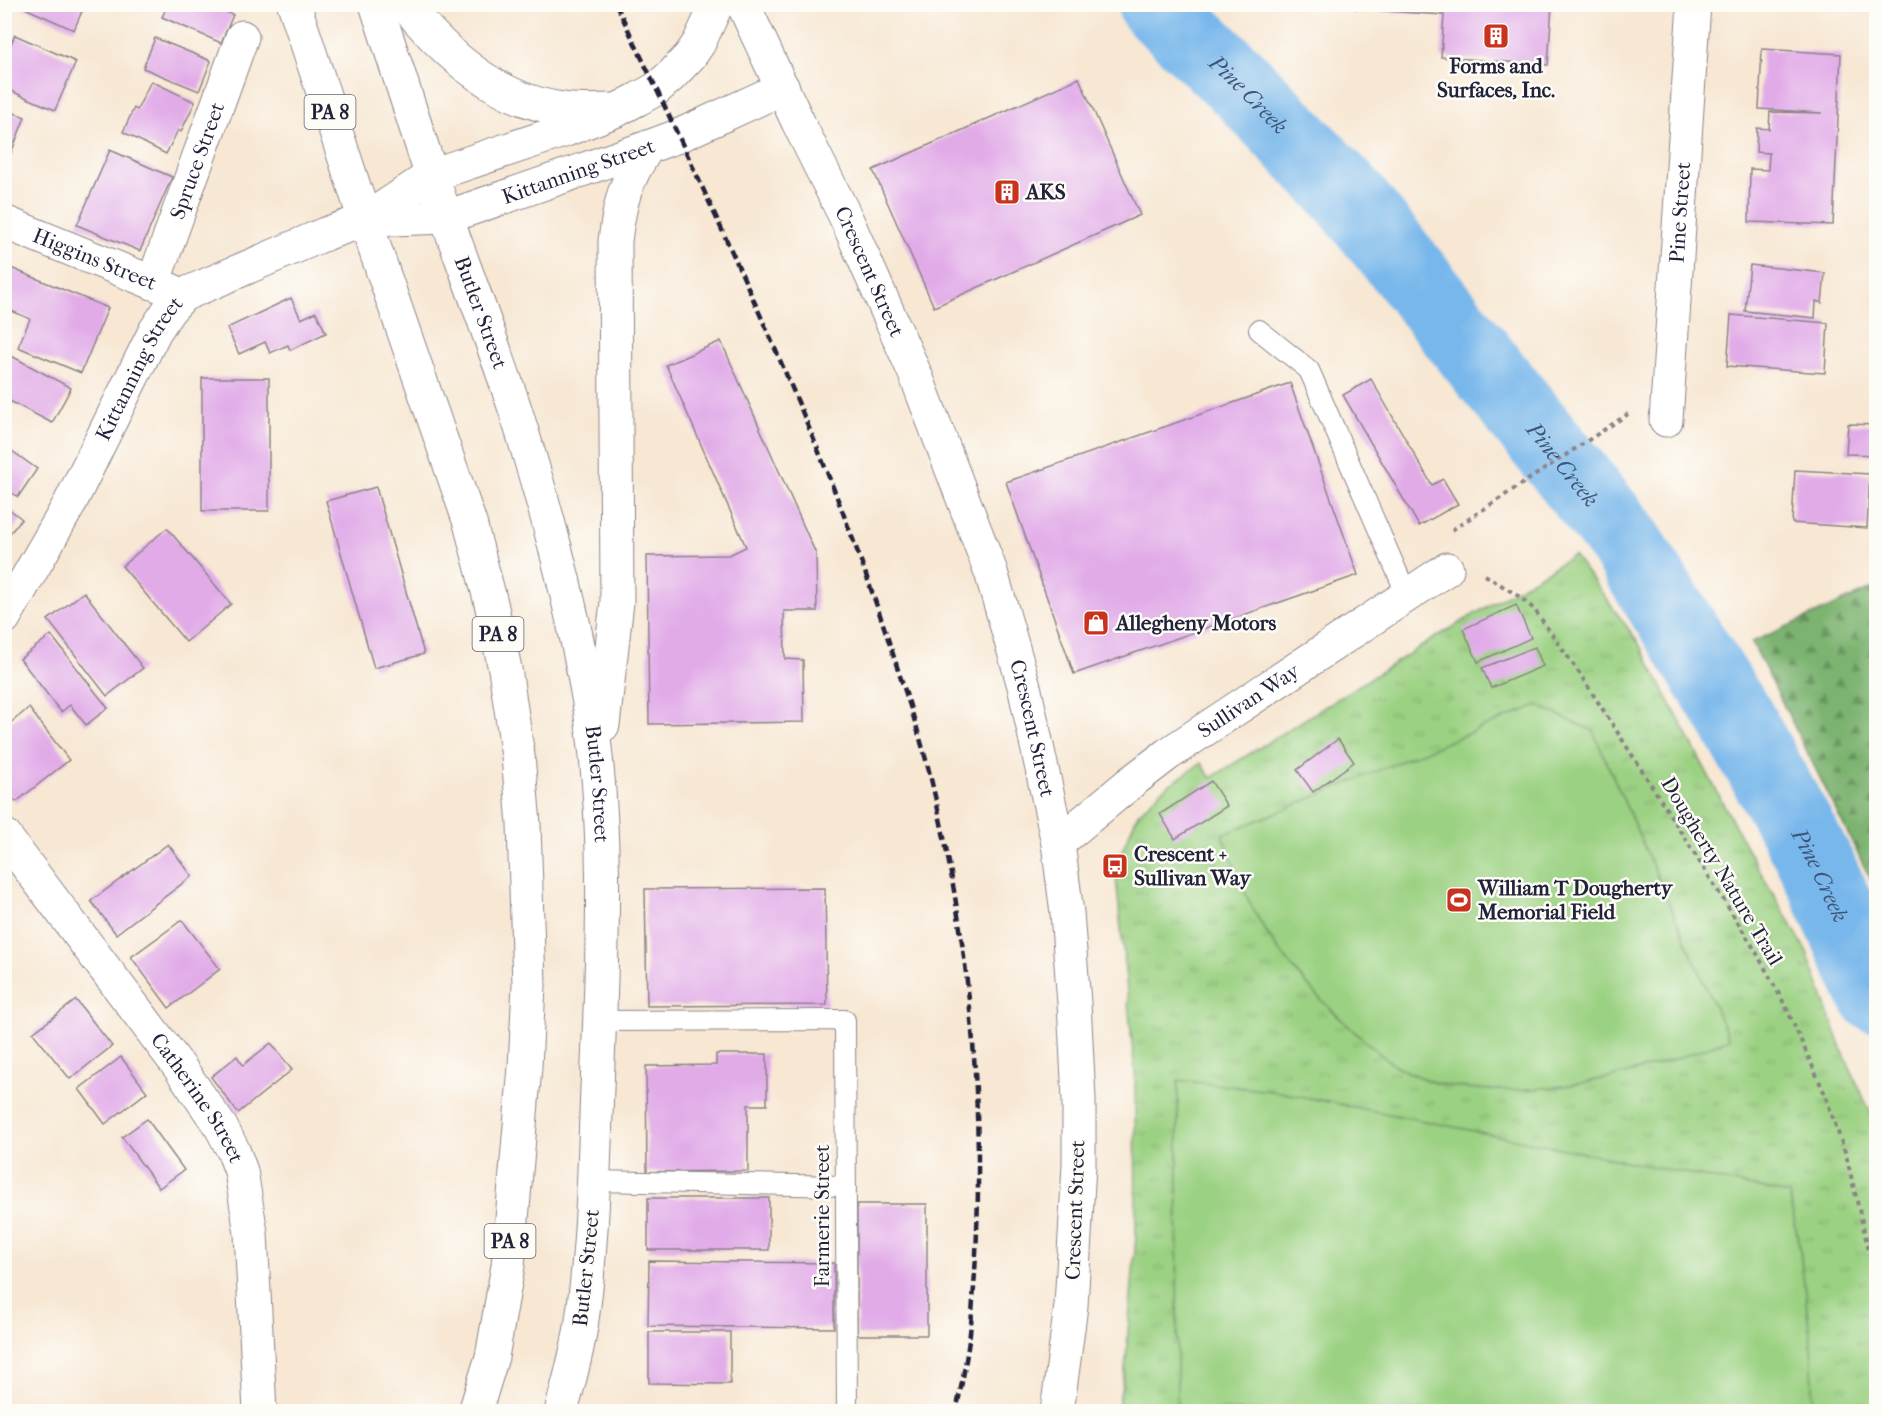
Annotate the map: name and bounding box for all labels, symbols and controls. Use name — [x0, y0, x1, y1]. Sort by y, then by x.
building icon: Forms and Surfaces, Inc. — [1481, 21, 1511, 51]
water label: Pine Creek — [1203, 49, 1293, 140]
place label: Forms and Surfaces, Inc. — [1437, 54, 1555, 102]
road number: PA 8 — [304, 95, 356, 129]
street label: Spruce Street — [165, 99, 230, 222]
street label: Kittanning Street — [499, 133, 658, 209]
street label: Pine Street — [1665, 161, 1695, 264]
building icon: AKS — [992, 177, 1022, 207]
place label: AKS — [1024, 180, 1066, 204]
street label: Crescent Street — [830, 202, 909, 341]
street label: Higgins Street — [29, 223, 161, 295]
street label: Butler Street — [450, 253, 512, 373]
street label: Kittanning Street — [91, 291, 188, 444]
water label: Pine Creek — [1520, 417, 1604, 512]
shop icon: Allegheny Motors — [1081, 608, 1111, 638]
place label: Allegheny Motors — [1114, 611, 1276, 635]
road number: PA 8 — [472, 617, 524, 651]
street label: Crescent Street — [1005, 657, 1060, 800]
street label: Sullivan Way — [1193, 658, 1304, 743]
street label: Butler Street — [580, 724, 614, 844]
street label: Dougherty Nature Trail — [1656, 772, 1788, 970]
water label: Pine Creek — [1785, 823, 1853, 926]
place label: Crescent + Sullivan Way — [1134, 842, 1252, 890]
bus stop icon: Crescent + Sullivan Way — [1100, 851, 1130, 881]
place label: William T Dougherty Memorial Field — [1477, 876, 1674, 924]
sports icon: William T Dougherty Memorial Field — [1444, 885, 1474, 915]
street label: Catherine Street — [146, 1028, 249, 1167]
street label: Crescent Street — [1061, 1139, 1089, 1280]
street label: Farmerie Street — [810, 1144, 834, 1287]
street label: Butler Street — [568, 1208, 604, 1328]
road number: PA 8 — [484, 1224, 536, 1258]

